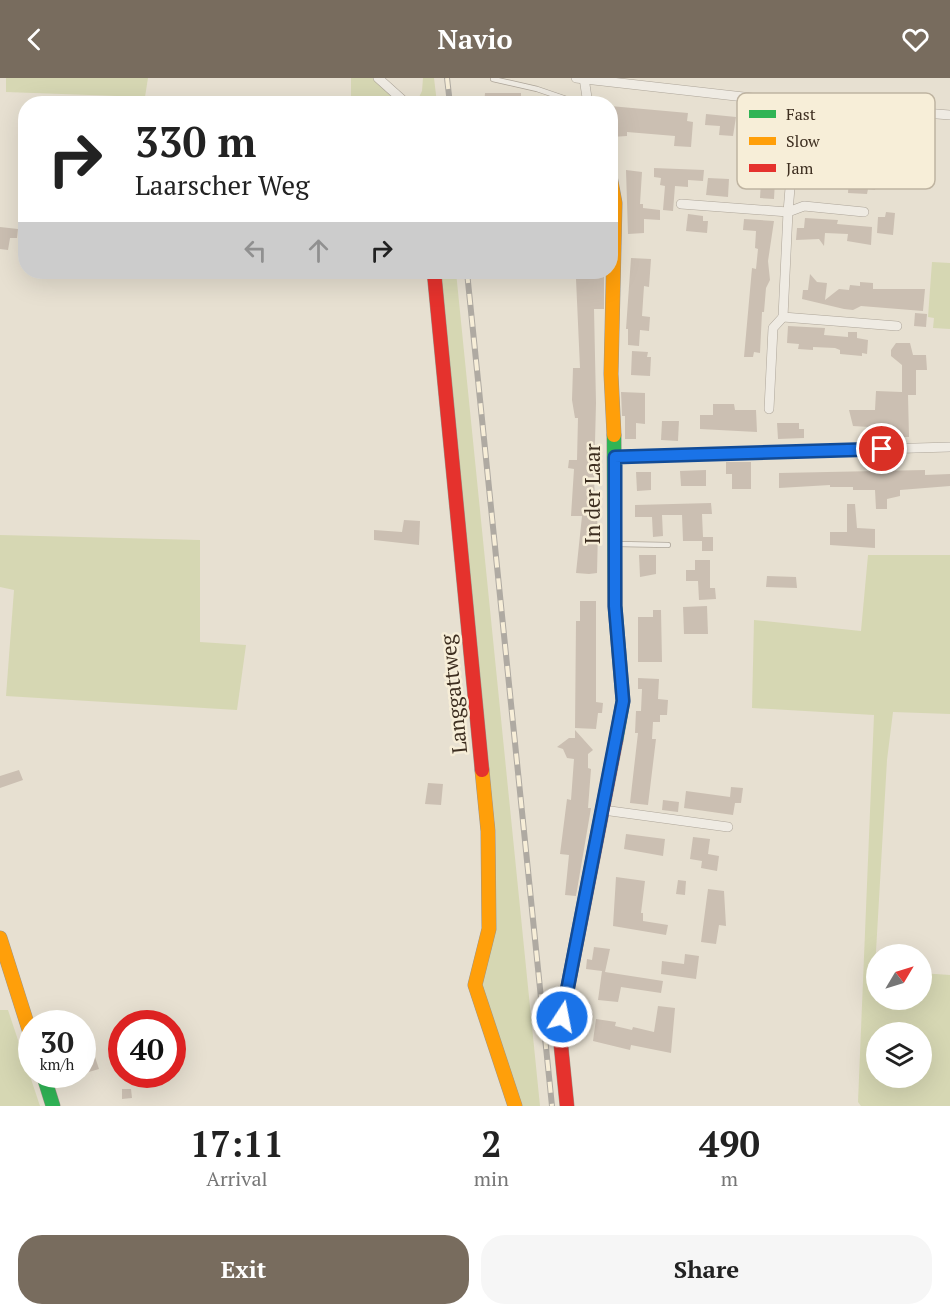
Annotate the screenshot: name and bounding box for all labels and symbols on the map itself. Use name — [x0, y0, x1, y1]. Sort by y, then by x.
legend — [737, 93, 935, 189]
text: Fast — [786, 103, 816, 125]
text: Slow — [786, 130, 820, 152]
text: Jam — [786, 157, 814, 179]
pin — [856, 423, 907, 474]
street label: In der Laar — [578, 443, 606, 545]
street label: Langgattweg — [433, 632, 473, 755]
north arrow — [866, 944, 932, 1010]
position arrow — [530, 985, 594, 1049]
speed limit sign: 40 — [108, 1010, 186, 1088]

